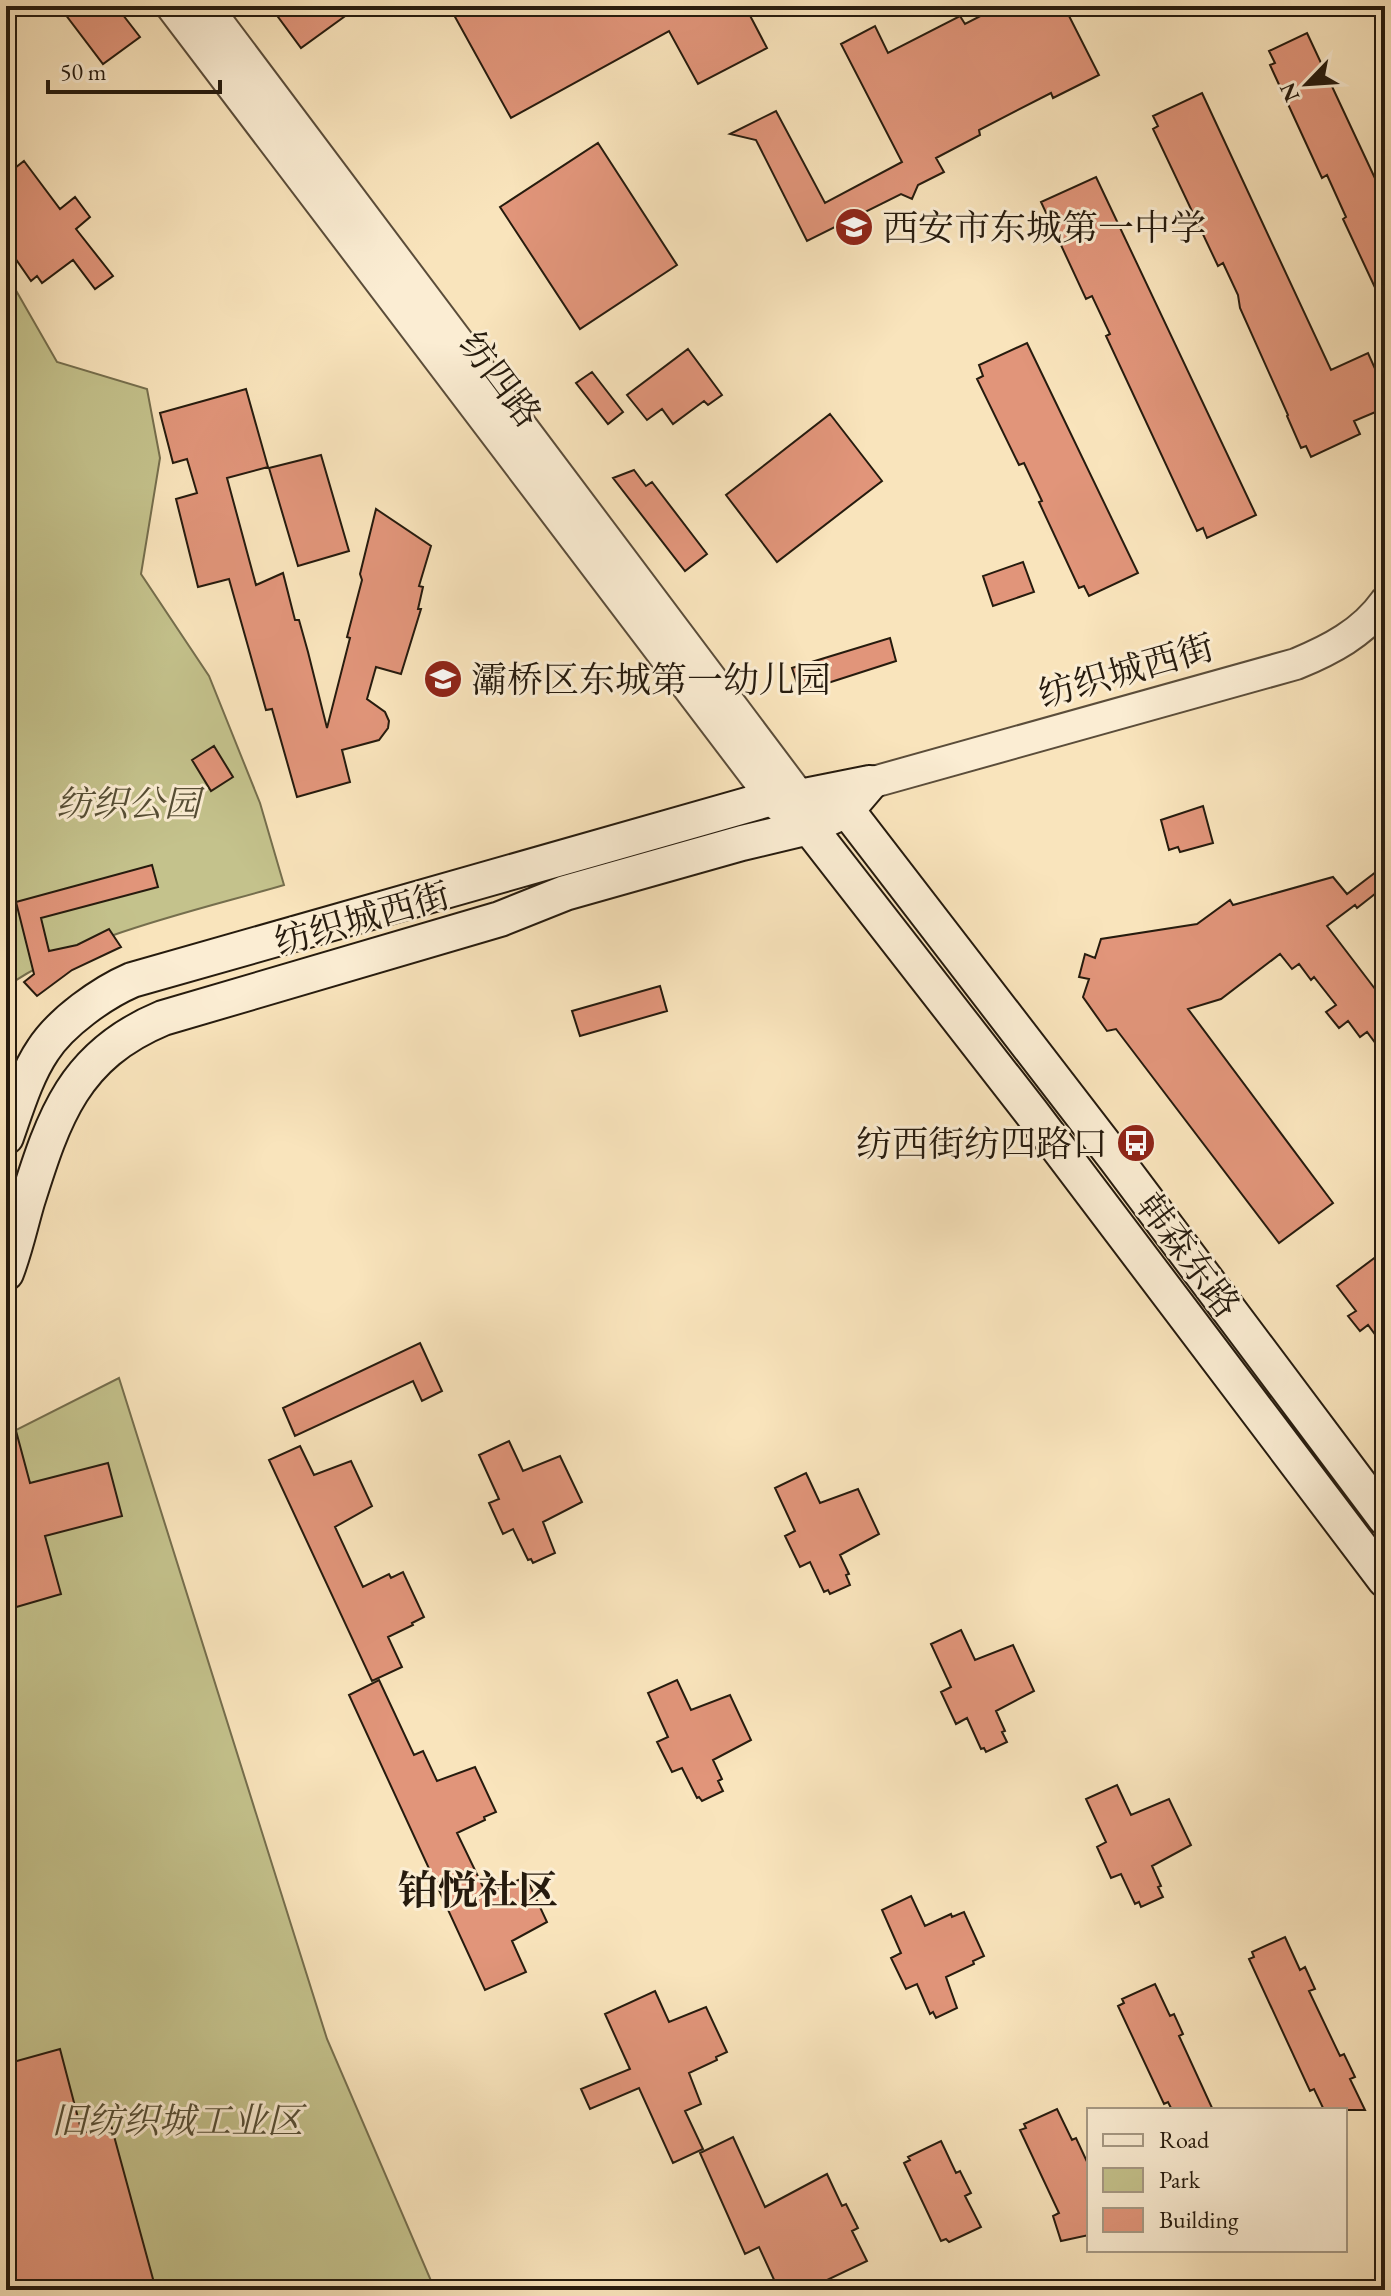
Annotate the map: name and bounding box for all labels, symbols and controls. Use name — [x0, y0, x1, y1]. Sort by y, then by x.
scale bar — [48, 44, 220, 94]
north arrow — [1267, 44, 1347, 124]
text: 50 m — [60, 56, 107, 87]
text: N — [1272, 78, 1306, 106]
place label: 西安市东城第一中学 — [882, 204, 1206, 251]
school or university icon: 西安市东城第一中学 — [833, 206, 875, 248]
street label: 纺四路 — [449, 322, 552, 437]
street label: 纺织城西街 — [1033, 623, 1219, 718]
place label: 灞桥区东城第一幼儿园 — [471, 656, 831, 703]
school or university icon: 灞桥区东城第一幼儿园 — [422, 658, 464, 700]
park label: 纺织公园 — [56, 780, 205, 827]
street label: 纺织城西街 — [269, 871, 455, 966]
place label: 纺西街纺四路口 — [856, 1120, 1108, 1167]
bus stop icon: 纺西街纺四路口 — [1115, 1122, 1157, 1164]
street label: 韩森东路 — [1126, 1184, 1251, 1327]
district label: 铂悦社区 — [398, 1864, 558, 1916]
park label: 旧纺织城工业区 — [51, 2097, 307, 2144]
legend — [1087, 2108, 1347, 2252]
text: Road — [1159, 2124, 1210, 2155]
text: Park — [1159, 2164, 1201, 2195]
text: Building — [1159, 2204, 1239, 2235]

